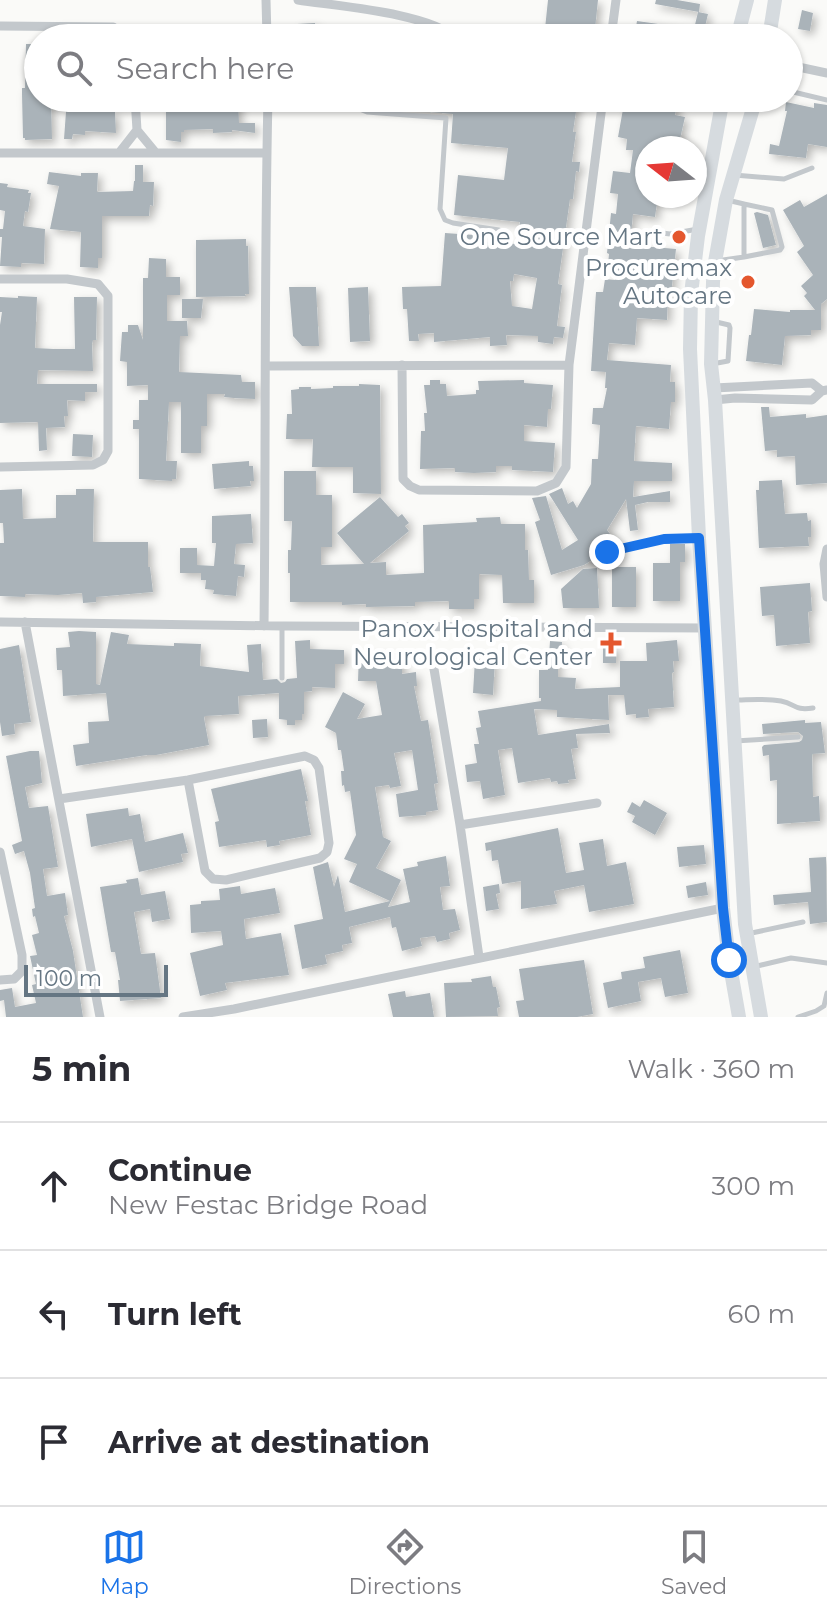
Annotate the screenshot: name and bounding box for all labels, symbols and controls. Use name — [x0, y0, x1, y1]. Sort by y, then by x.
search box — [24, 24, 803, 112]
icon: search — [52, 46, 96, 90]
text: Search here — [116, 50, 294, 87]
north arrow — [635, 136, 707, 208]
place label: One Source Mart — [460, 222, 663, 251]
marker: One Source Mart — [670, 228, 688, 246]
place label: Procuremax Autocare — [585, 253, 732, 310]
marker: Procuremax Autocare — [739, 273, 757, 291]
route end — [589, 534, 625, 570]
place label: Panox Hospital and Neurological Center — [353, 614, 593, 671]
marker: Panox Hospital and Neurological Center — [600, 632, 622, 654]
route start — [711, 942, 747, 978]
scale bar — [24, 961, 168, 997]
text: 100 m — [36, 965, 102, 992]
text: 5 min — [32, 1048, 131, 1090]
text: Walk · 360 m — [627, 1053, 795, 1085]
text: Continue — [108, 1152, 252, 1189]
icon: ahead — [32, 1164, 76, 1208]
text: 300 m — [712, 1170, 795, 1202]
text: New Festac Bridge Road — [108, 1189, 428, 1221]
icon: left — [32, 1292, 76, 1336]
text: Turn left — [108, 1296, 241, 1333]
text: 60 m — [728, 1298, 795, 1330]
icon: arrive — [32, 1420, 76, 1464]
text: Arrive at destination — [108, 1424, 430, 1461]
tab: Map — [100, 1525, 149, 1600]
tab: Directions — [349, 1525, 461, 1600]
tab: Saved — [661, 1525, 727, 1600]

